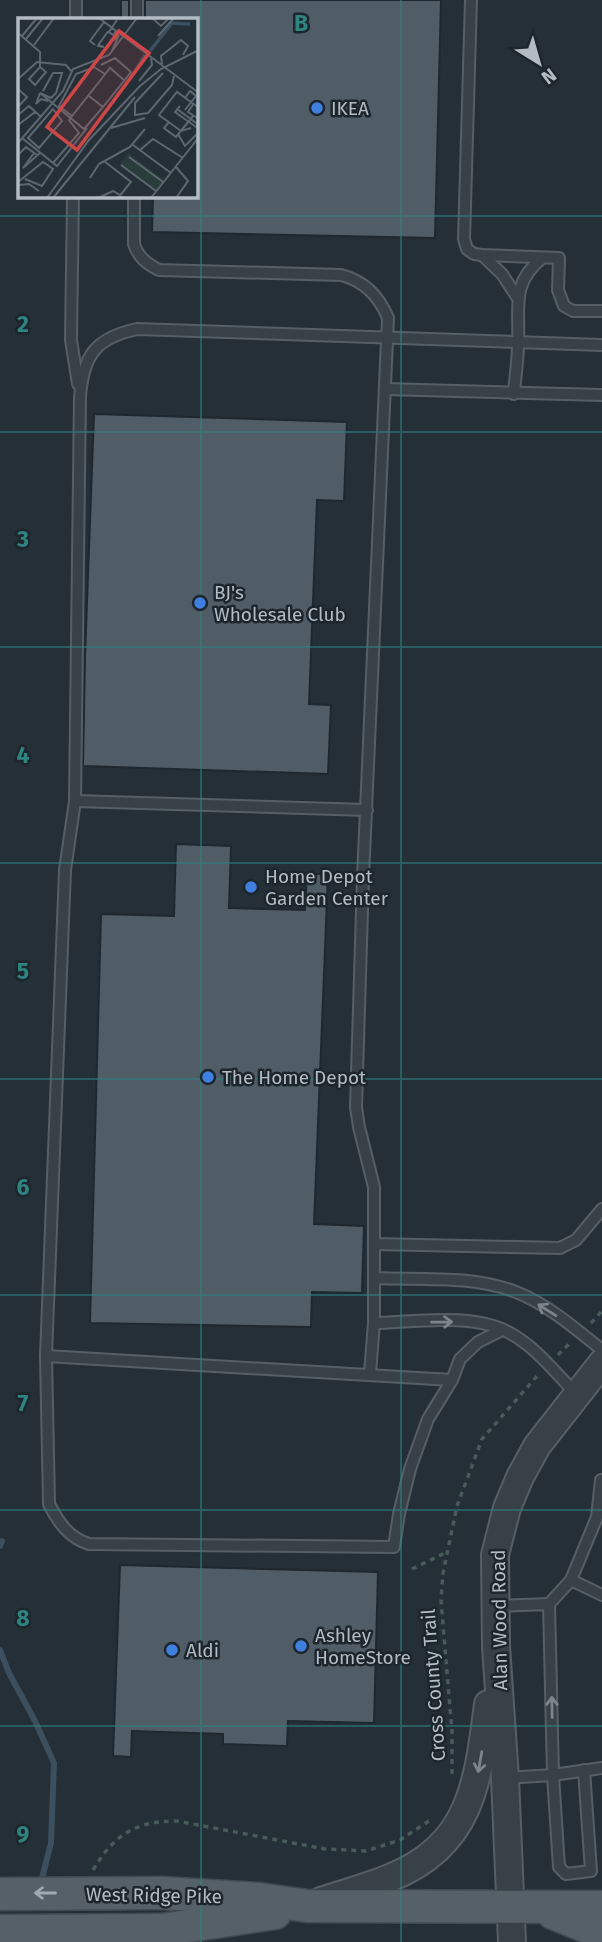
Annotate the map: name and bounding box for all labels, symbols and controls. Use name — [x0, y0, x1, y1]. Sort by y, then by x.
text: B — [294, 9, 308, 37]
inset map — [18, 18, 198, 198]
north arrow — [504, 28, 574, 98]
text: N — [537, 63, 561, 89]
place label: IKEA — [331, 97, 369, 120]
marker: IKEA — [309, 100, 325, 116]
text: 2 — [17, 310, 29, 338]
text: 3 — [16, 525, 29, 553]
place label: BJ's Wholesale Club — [214, 581, 346, 626]
marker: BJ's Wholesale Club — [192, 595, 208, 611]
text: 4 — [17, 741, 30, 769]
place label: Home Depot Garden Center — [265, 865, 389, 910]
marker: Home Depot Garden Center — [243, 879, 259, 895]
text: 5 — [17, 957, 29, 985]
place label: The Home Depot — [222, 1066, 366, 1089]
marker: The Home Depot — [200, 1069, 216, 1085]
text: 6 — [17, 1173, 30, 1201]
one-way arrow — [537, 1303, 557, 1317]
one-way arrow — [430, 1315, 453, 1328]
text: 7 — [18, 1389, 29, 1417]
street label: Alan Wood Road — [487, 1549, 512, 1691]
text: 8 — [16, 1604, 30, 1632]
street label: Cross County Trail — [417, 1608, 450, 1762]
place label: Ashley HomeStore — [315, 1624, 411, 1669]
marker: Ashley HomeStore — [293, 1638, 309, 1654]
place label: Aldi — [186, 1639, 219, 1662]
marker: Aldi — [164, 1642, 180, 1658]
one-way arrow — [545, 1696, 559, 1719]
one-way arrow — [473, 1750, 486, 1773]
text: 9 — [17, 1820, 30, 1848]
street label: West Ridge Pike — [86, 1883, 222, 1908]
one-way arrow — [33, 1887, 56, 1900]

